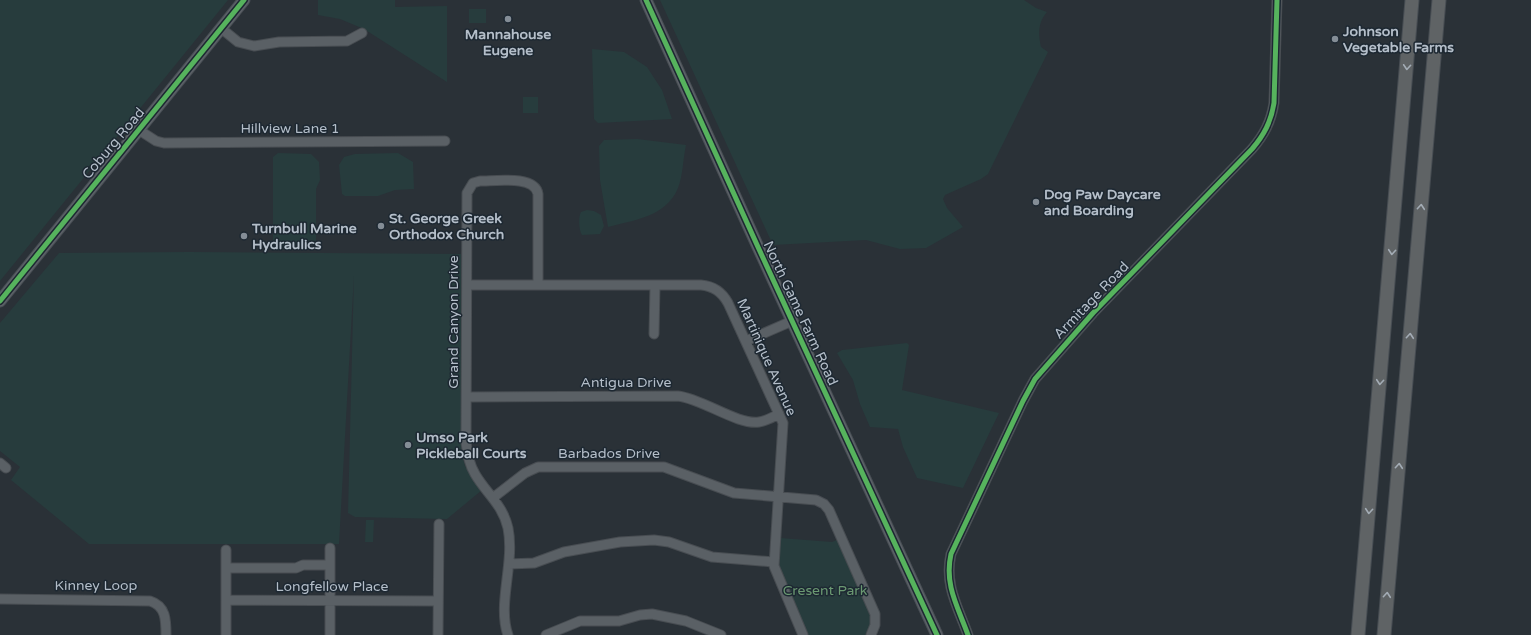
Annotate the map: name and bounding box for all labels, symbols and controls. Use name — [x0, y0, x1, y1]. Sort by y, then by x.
marker: Mannahouse Eugene — [503, 14, 513, 24]
place label: Johnson Vegetable Farms — [1342, 23, 1454, 56]
place label: Mannahouse Eugene — [465, 26, 551, 59]
marker: Johnson Vegetable Farms — [1330, 34, 1340, 44]
one-way arrow — [1403, 64, 1412, 70]
street label: Coburg Road — [79, 104, 148, 183]
street label: Hillview Lane 1 — [240, 120, 340, 137]
place label: Dog Paw Daycare and Boarding — [1044, 186, 1161, 219]
marker: Dog Paw Daycare and Boarding — [1031, 197, 1041, 207]
one-way arrow — [1416, 204, 1425, 210]
place label: St. George Greek Orthodox Church — [389, 210, 504, 243]
place label: Turnbull Marine Hydraulics — [251, 220, 357, 253]
marker: St. George Greek Orthodox Church — [376, 221, 386, 231]
marker: Turnbull Marine Hydraulics — [239, 231, 249, 241]
street label: North Game Farm Road — [760, 238, 842, 388]
one-way arrow — [1387, 249, 1396, 255]
street label: Grand Canyon Drive — [445, 255, 462, 389]
street label: Armitage Road — [1050, 258, 1133, 343]
street label: Martinique Avenue — [733, 296, 800, 419]
one-way arrow — [1405, 333, 1414, 339]
street label: Antigua Drive — [581, 374, 672, 391]
one-way arrow — [1376, 379, 1385, 385]
place label: Umso Park Pickleball Courts — [416, 429, 527, 462]
marker: Umso Park Pickleball Courts — [403, 440, 413, 450]
street label: Barbados Drive — [558, 445, 660, 462]
one-way arrow — [1394, 463, 1403, 469]
one-way arrow — [1364, 508, 1373, 514]
street label: Kinney Loop — [55, 577, 138, 594]
street label: Longfellow Place — [276, 578, 389, 595]
park label: Cresent Park — [783, 582, 868, 599]
one-way arrow — [1383, 592, 1392, 598]

